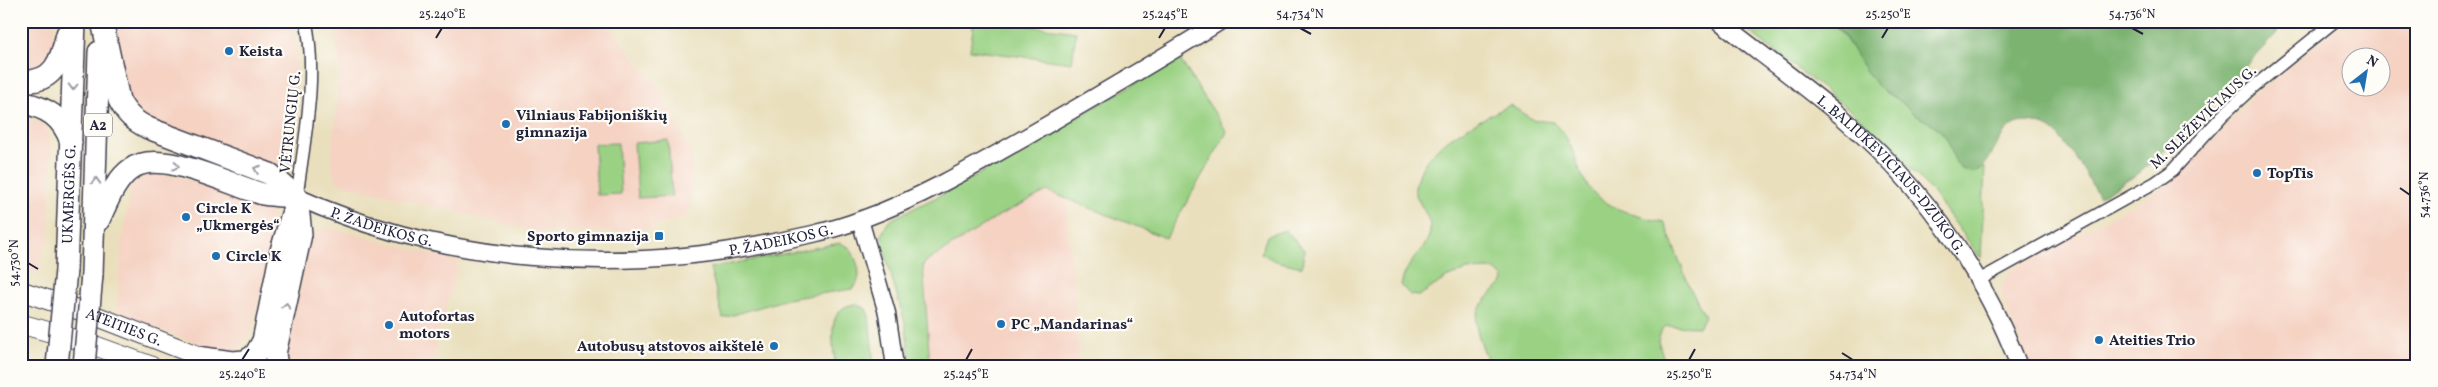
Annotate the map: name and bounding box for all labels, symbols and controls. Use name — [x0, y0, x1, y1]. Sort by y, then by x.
text: 25.240°E — [419, 7, 465, 23]
text: 25.245°E — [1142, 7, 1188, 23]
text: 54.734°N — [1276, 7, 1324, 23]
text: 25.250°E — [1865, 7, 1911, 23]
text: 54.736°N — [2109, 7, 2155, 23]
place label: Keista — [239, 42, 283, 63]
marker: Keista — [223, 45, 235, 57]
north arrow — [2340, 48, 2390, 98]
text: N — [2363, 51, 2381, 73]
street label: M. SLEŽEVIČIAUS G. — [2146, 62, 2262, 175]
street label: VĖTRUNGIŲ G. — [276, 70, 307, 174]
one-way arrow — [68, 84, 79, 92]
street label: L. BALIUKEVIČIAUS-DZŪKO G. — [1812, 91, 1969, 259]
place label: Vilniaus Fabijoniškių gimnazija — [516, 106, 667, 144]
road number: A2 — [84, 114, 112, 136]
marker: Vilniaus Fabijoniškių gimnazija — [500, 118, 512, 130]
street label: UKMERGĖS G. — [58, 144, 83, 244]
one-way arrow — [172, 160, 180, 170]
place label: TopTis — [2267, 164, 2314, 185]
one-way arrow — [253, 165, 262, 175]
marker: TopTis — [2251, 167, 2263, 179]
text: 54.736°N — [2417, 172, 2433, 218]
one-way arrow — [91, 176, 101, 184]
place label: Circle K „Ukmergės“ — [196, 199, 280, 237]
street label: P. ŽADEIKOS G. — [327, 203, 434, 253]
marker: Circle K „Ukmergės“ — [180, 211, 192, 223]
street label: P. ŽADEIKOS G. — [728, 220, 836, 262]
place label: Sporto gimnazija — [527, 227, 649, 248]
marker: Sporto gimnazija — [653, 230, 665, 242]
text: 54.730°N — [7, 239, 23, 287]
place label: Circle K — [226, 247, 282, 268]
marker: Circle K — [210, 250, 222, 262]
one-way arrow — [280, 302, 290, 311]
street label: ATEITIES G. — [83, 304, 165, 353]
place label: Autofortas motors — [399, 307, 475, 345]
place label: PC „Mandarinas“ — [1011, 315, 1133, 336]
marker: PC „Mandarinas“ — [995, 318, 1007, 330]
marker: Autofortas motors — [383, 319, 395, 331]
place label: Ateities Trio — [2109, 331, 2196, 352]
marker: Ateities Trio — [2093, 334, 2105, 346]
place label: Autobusų atstovos aikštelė — [577, 337, 764, 358]
marker: Autobusų atstovos aikštelė — [768, 340, 780, 352]
text: 25.240°E — [219, 367, 265, 383]
text: 25.245°E — [943, 367, 989, 383]
text: 25.250°E — [1666, 367, 1712, 383]
text: 54.734°N — [1829, 367, 1877, 383]

